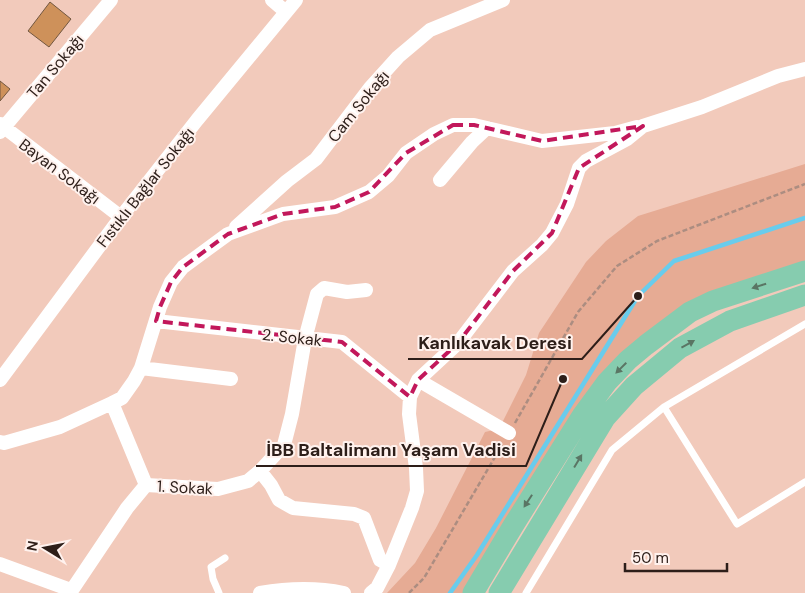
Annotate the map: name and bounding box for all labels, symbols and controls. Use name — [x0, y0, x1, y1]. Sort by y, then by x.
street label: Tan Sokağı — [22, 30, 88, 103]
street label: Cam Sokağı — [323, 66, 394, 147]
street label: Fıstıklı Bağlar Sokağı — [92, 123, 199, 252]
street label: Bayan Sokağı — [15, 134, 105, 209]
one-way arrow — [751, 283, 766, 290]
street label: 2. Sokak — [261, 324, 323, 351]
callout: Kanlıkavak Deresi — [408, 326, 582, 359]
text: Kanlıkavak Deresi — [418, 331, 572, 355]
one-way arrow — [681, 340, 695, 348]
one-way arrow — [615, 362, 627, 374]
callout: İBB Baltalimanı Yaşam Vadisi — [256, 433, 526, 466]
text: İBB Baltalimanı Yaşam Vadisi — [266, 438, 516, 462]
one-way arrow — [574, 455, 583, 468]
street label: 1. Sokak — [156, 476, 213, 499]
one-way arrow — [524, 494, 533, 508]
north arrow — [20, 523, 70, 573]
text: N — [22, 539, 42, 552]
scale bar — [625, 540, 728, 572]
text: 50 m — [632, 548, 669, 568]

